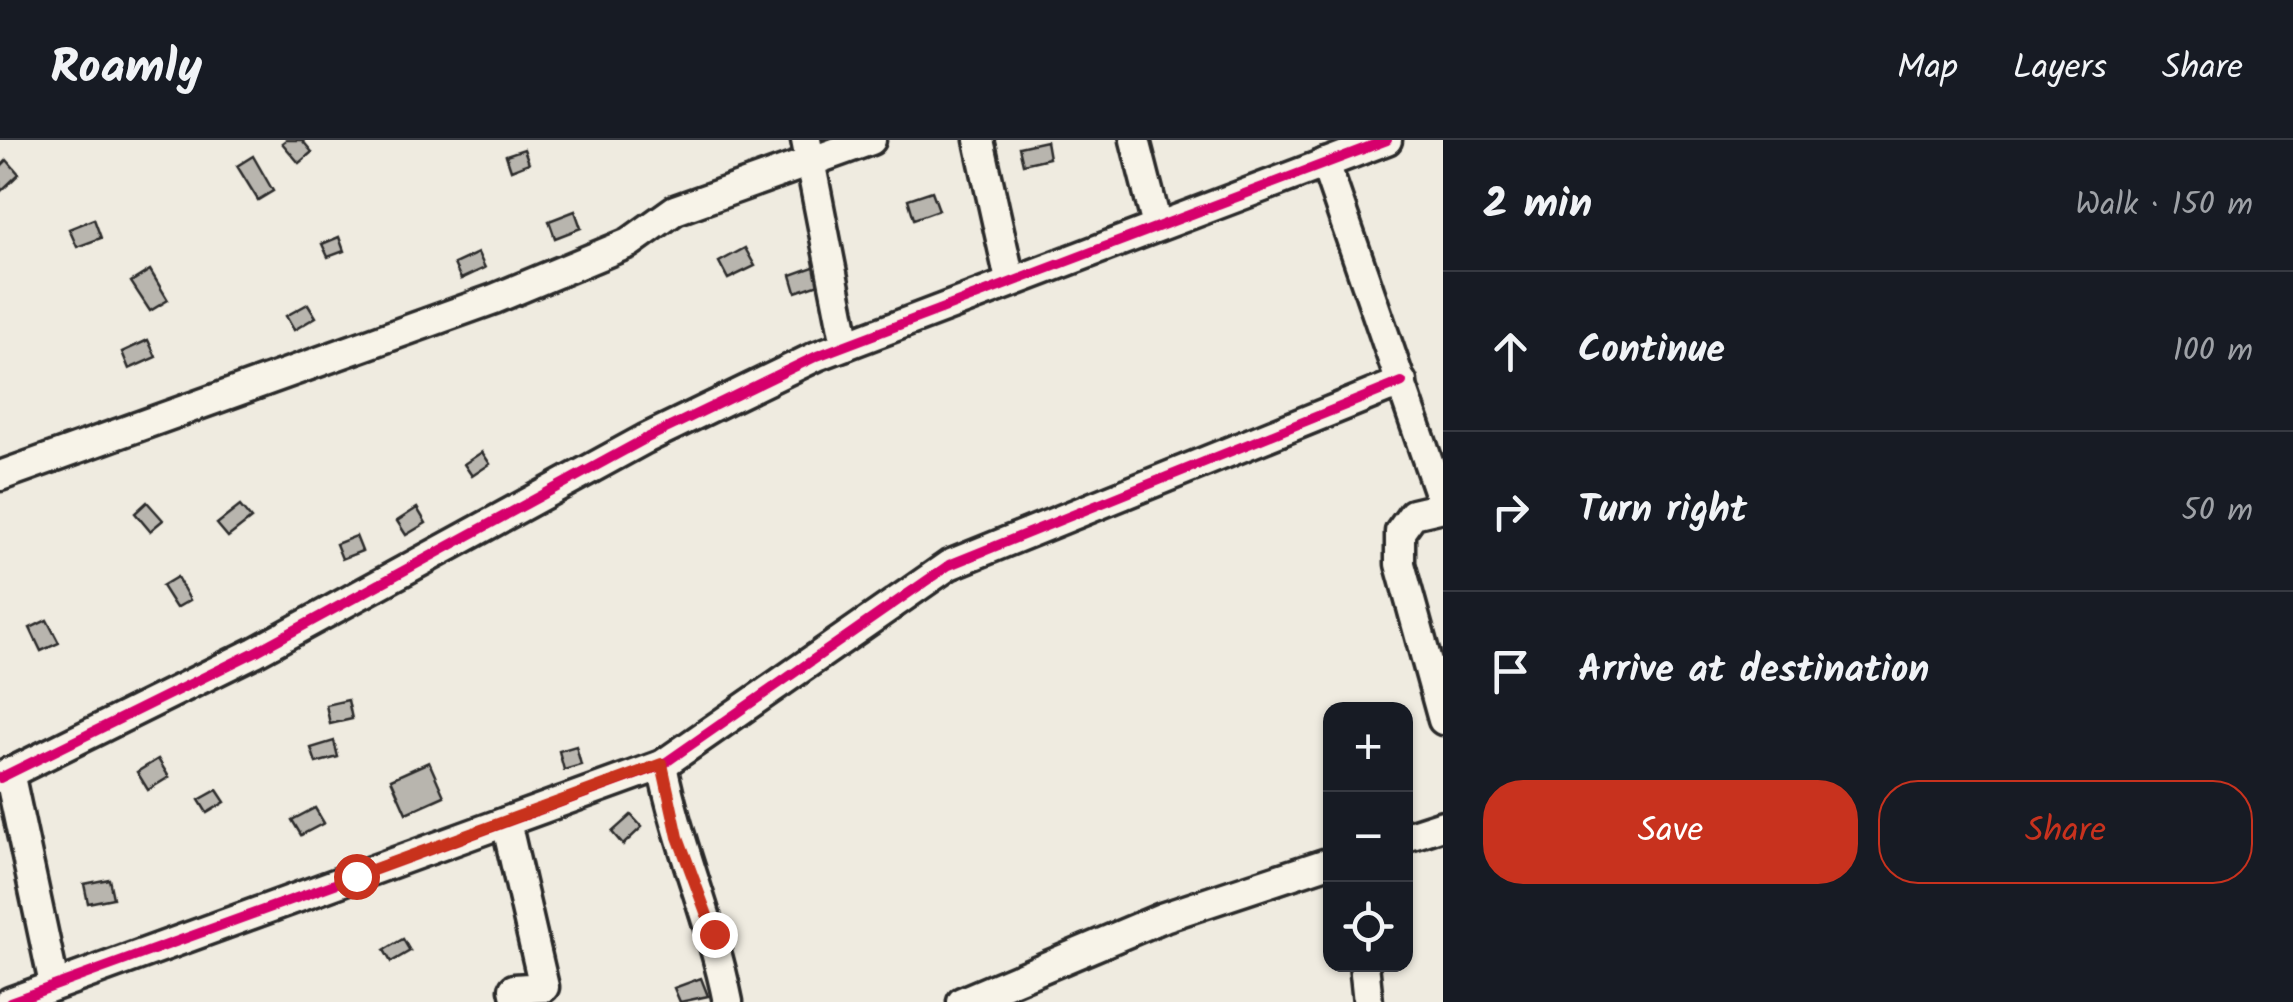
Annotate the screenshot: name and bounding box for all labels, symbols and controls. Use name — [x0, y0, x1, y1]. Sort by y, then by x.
text: Roamly — [50, 31, 202, 107]
text: Map — [1897, 41, 1958, 97]
text: Layers — [2013, 41, 2107, 97]
text: Share — [2162, 41, 2243, 97]
text: 2 min — [1483, 172, 1592, 239]
text: Walk · 150 m — [2075, 180, 2253, 231]
text: Continue — [1578, 321, 1725, 381]
icon: ahead — [1483, 324, 1538, 379]
text: 100 m — [2173, 326, 2253, 377]
text: Turn right — [1578, 481, 1747, 541]
icon: right — [1483, 484, 1538, 539]
text: 50 m — [2182, 486, 2253, 537]
text: Arrive at destination — [1578, 641, 1929, 701]
icon: arrive — [1483, 644, 1538, 699]
map controls — [1323, 702, 1413, 972]
button: + — [1323, 702, 1413, 792]
button: Save — [1483, 780, 1858, 884]
button: Share — [1878, 780, 2253, 884]
button: − — [1323, 792, 1413, 882]
route start — [334, 854, 380, 900]
button: locate — [1323, 882, 1413, 972]
route end — [692, 912, 738, 958]

